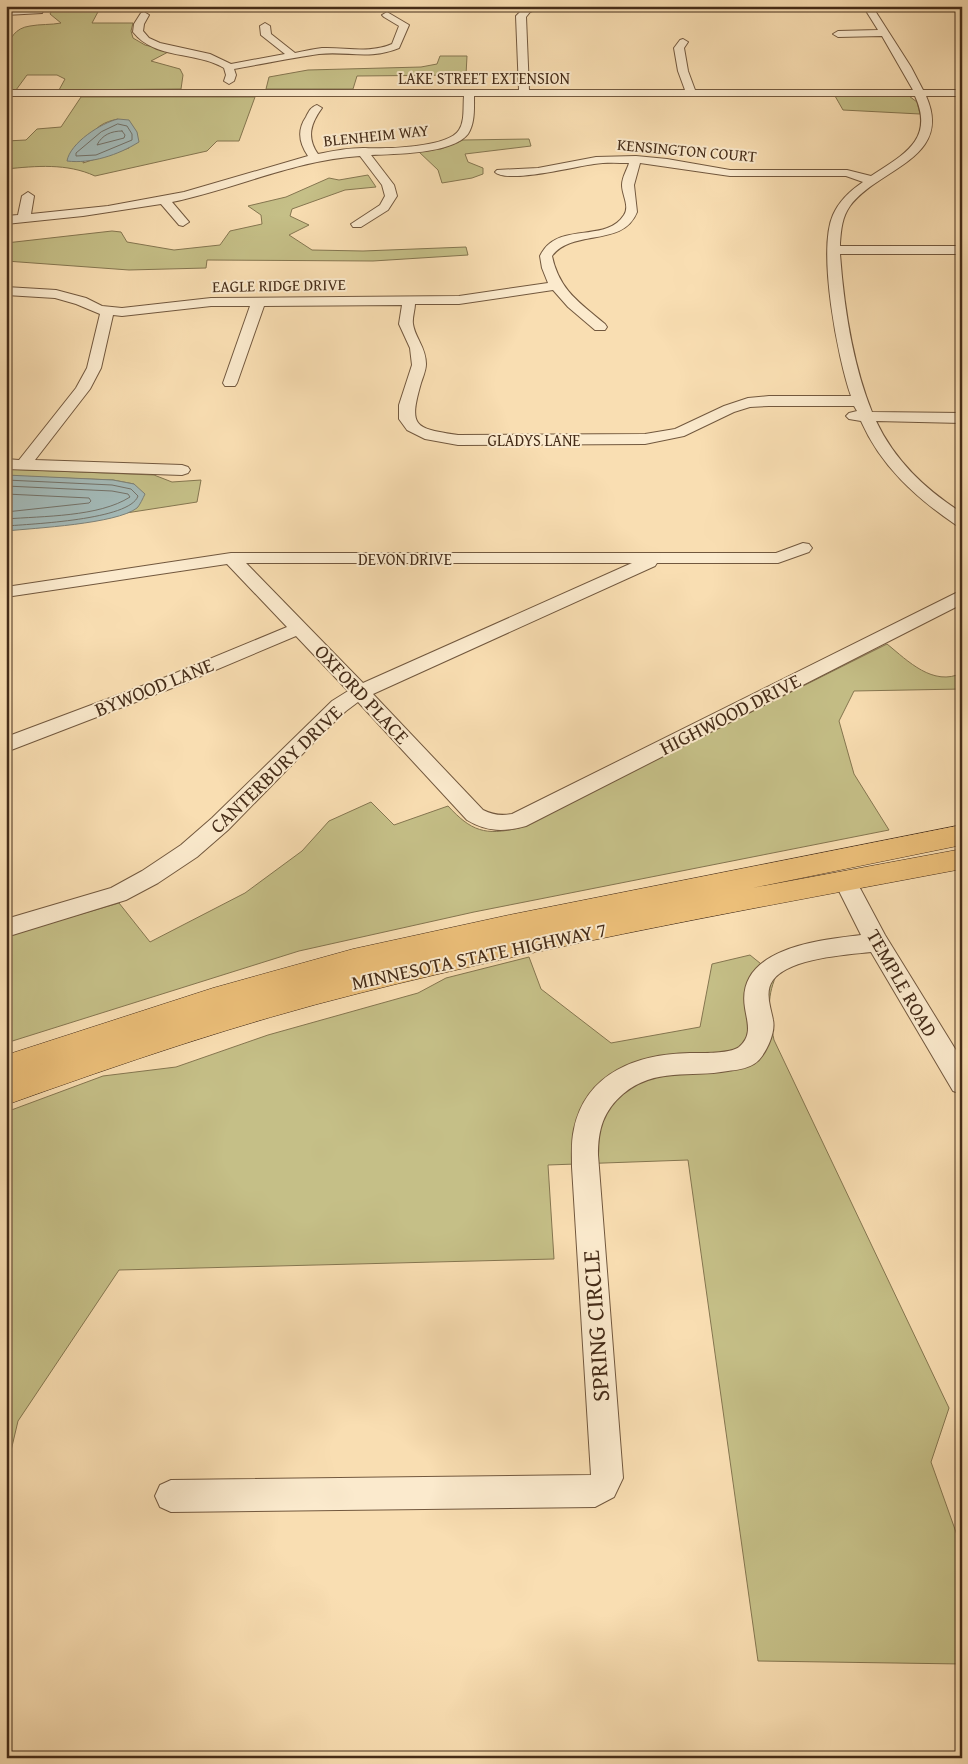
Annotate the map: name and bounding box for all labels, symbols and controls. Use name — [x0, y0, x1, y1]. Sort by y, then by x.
street label: LAKE STREET EXTENSION — [398, 66, 570, 90]
street label: BLENHEIM WAY — [322, 117, 430, 152]
street label: KENSINGTON COURT — [616, 132, 758, 168]
street label: EAGLE RIDGE DRIVE — [212, 272, 346, 298]
street label: GLADYS LANE — [488, 428, 580, 452]
street label: DEVON DRIVE — [358, 547, 452, 571]
street label: OXFORD PLACE — [308, 637, 416, 750]
street label: BYWOOD LANE — [90, 650, 218, 724]
street label: HIGHWOOD DRIVE — [654, 665, 805, 762]
street label: CANTERBURY DRIVE — [203, 698, 348, 839]
street label: MINNESOTA STATE HIGHWAY 7 — [349, 914, 609, 997]
street label: TEMPLE ROAD — [860, 923, 945, 1042]
street label: SPRING CIRCLE — [573, 1249, 618, 1403]

